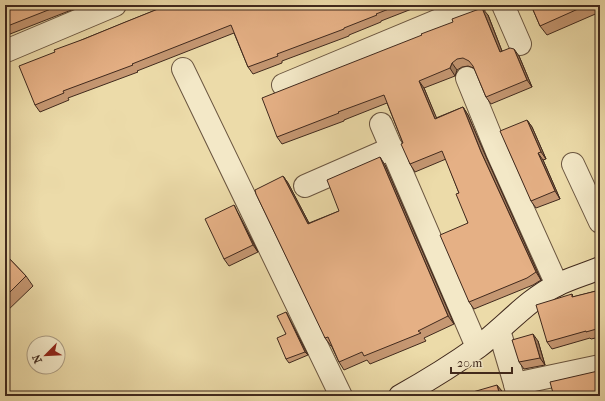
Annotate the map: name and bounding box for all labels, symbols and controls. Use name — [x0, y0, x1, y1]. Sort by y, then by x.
north arrow — [26, 335, 66, 375]
scale bar — [451, 349, 512, 375]
text: N — [29, 352, 45, 365]
text: 20 m — [457, 356, 482, 370]

